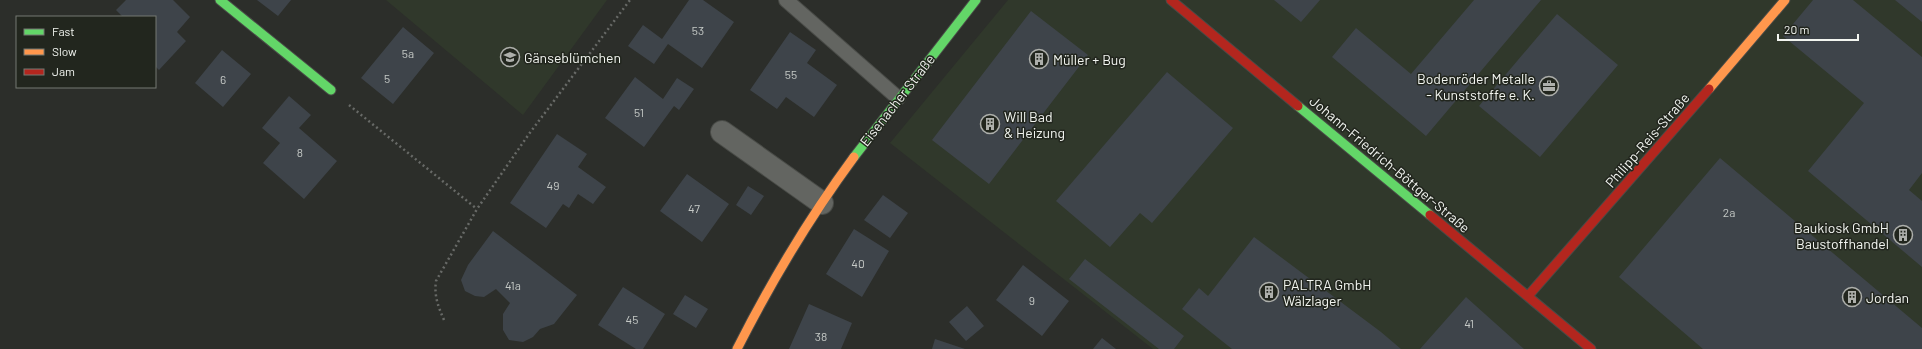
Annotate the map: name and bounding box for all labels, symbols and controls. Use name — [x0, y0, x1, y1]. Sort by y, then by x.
legend — [16, 16, 156, 88]
scale bar — [1778, 16, 1858, 42]
text: 20 m — [1784, 22, 1810, 36]
house number: 53 — [692, 23, 704, 37]
text: Fast — [52, 24, 75, 38]
text: Slow — [52, 44, 77, 58]
house number: 5a — [402, 46, 414, 60]
school or university icon: Gänseblümchen — [499, 46, 521, 68]
building icon: Müller + Bug — [1028, 48, 1050, 70]
place label: Gänseblümchen — [524, 49, 621, 66]
street label: Eisenacher Straße — [856, 51, 938, 149]
place label: Müller + Bug — [1053, 51, 1126, 68]
text: Jam — [52, 64, 75, 78]
house number: 55 — [785, 67, 797, 81]
place label: Bodenröder Metalle - Kunststoffe e. K. — [1417, 70, 1535, 103]
house number: 5 — [384, 71, 390, 85]
house number: 6 — [220, 72, 226, 86]
office icon: Bodenröder Metalle - Kunststoffe e. K. — [1538, 75, 1560, 97]
street label: Philipp-Reis-Straße — [1601, 89, 1693, 191]
street label: Johann-Friedrich-Böttger-Straße — [1306, 92, 1474, 236]
house number: 51 — [634, 105, 644, 119]
place label: Will Bad & Heizung — [1004, 108, 1065, 141]
building icon: Will Bad & Heizung — [979, 113, 1001, 135]
house number: 8 — [297, 145, 303, 159]
house number: 49 — [547, 178, 559, 192]
house number: 47 — [688, 201, 700, 215]
house number: 2a — [1723, 205, 1735, 219]
place label: Baukiosk GmbH Baustoffhandel — [1794, 219, 1889, 252]
building icon: Baukiosk GmbH Baustoffhandel — [1892, 224, 1914, 246]
house number: 40 — [851, 256, 865, 270]
place label: PALTRA GmbH Wälzlager — [1283, 276, 1371, 309]
house number: 41a — [505, 278, 521, 292]
building icon: PALTRA GmbH Wälzlager — [1258, 281, 1280, 303]
building icon: Jordan — [1841, 286, 1863, 308]
place label: Jordan — [1866, 289, 1909, 306]
house number: 9 — [1029, 293, 1035, 307]
house number: 45 — [626, 312, 638, 326]
house number: 41 — [1464, 316, 1474, 330]
house number: 38 — [815, 329, 827, 343]

